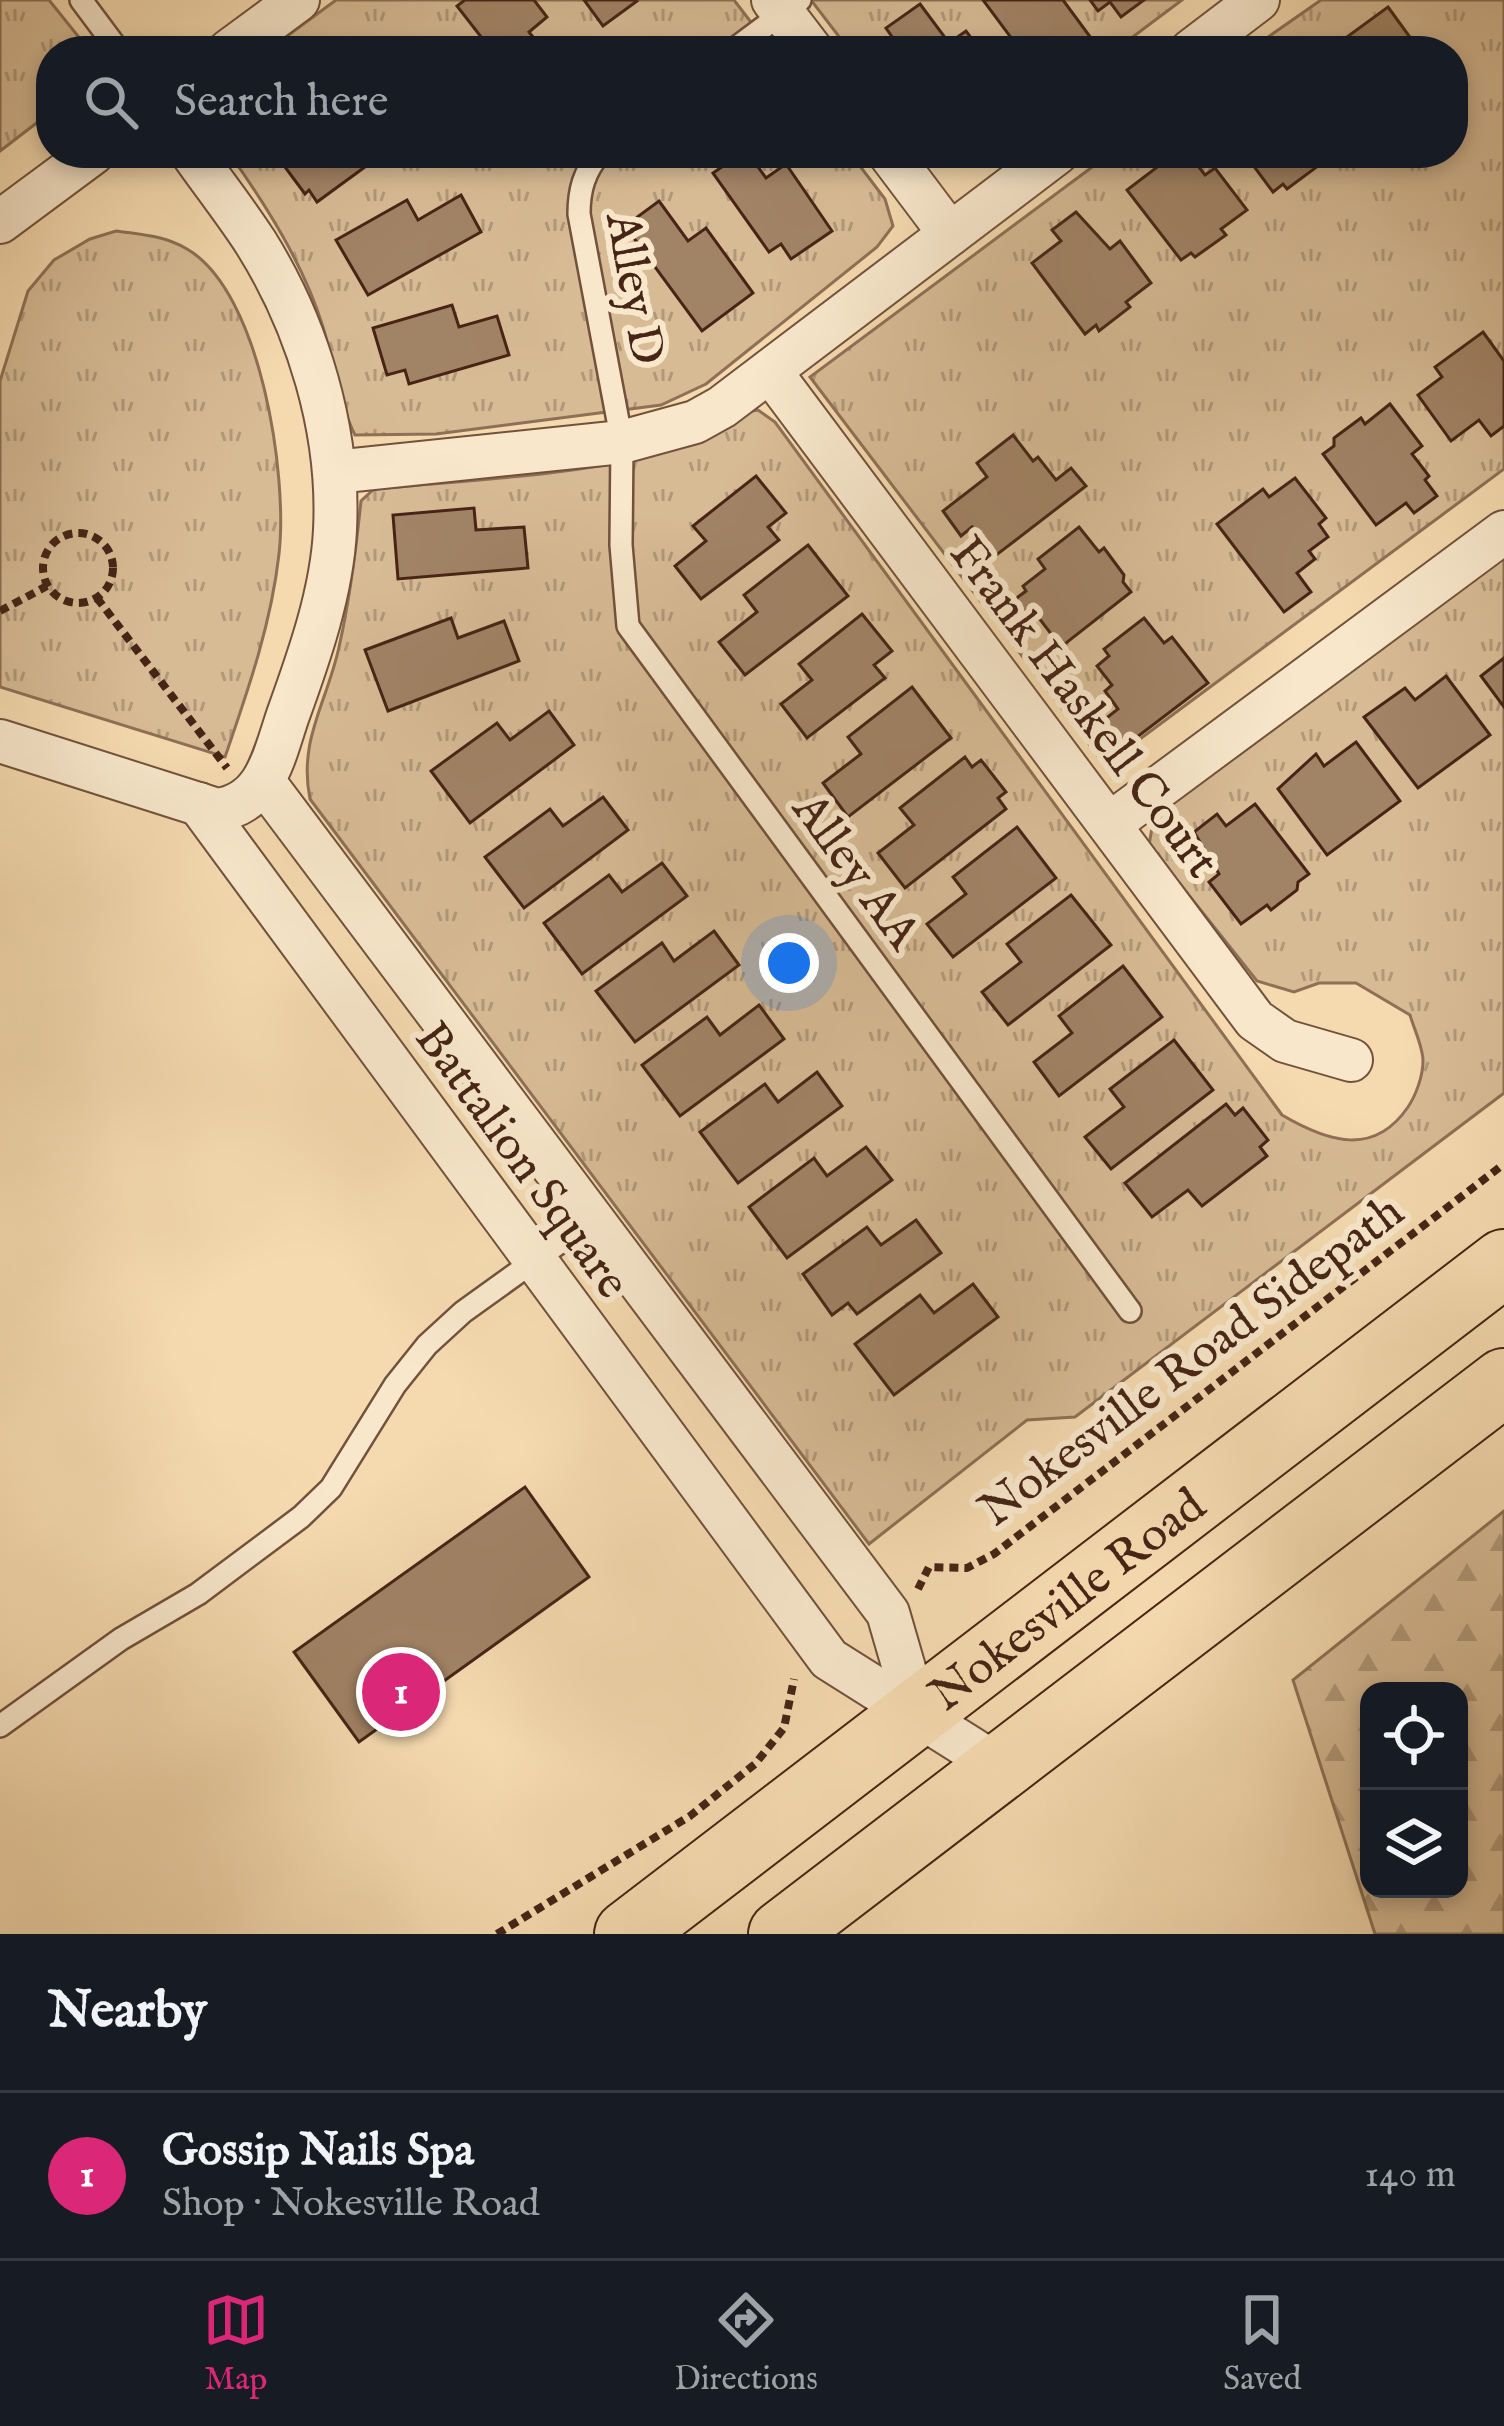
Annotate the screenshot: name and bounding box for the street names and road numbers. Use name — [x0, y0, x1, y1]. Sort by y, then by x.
street label: Alley D — [590, 207, 676, 369]
street label: Frank Haskell Court — [935, 526, 1231, 891]
street label: Alley AA — [777, 781, 933, 964]
street label: Battalion Square — [400, 1011, 641, 1311]
street label: Nokesville Road Sidepath — [969, 1183, 1417, 1541]
street label: Nokesville Road — [919, 1477, 1219, 1726]

